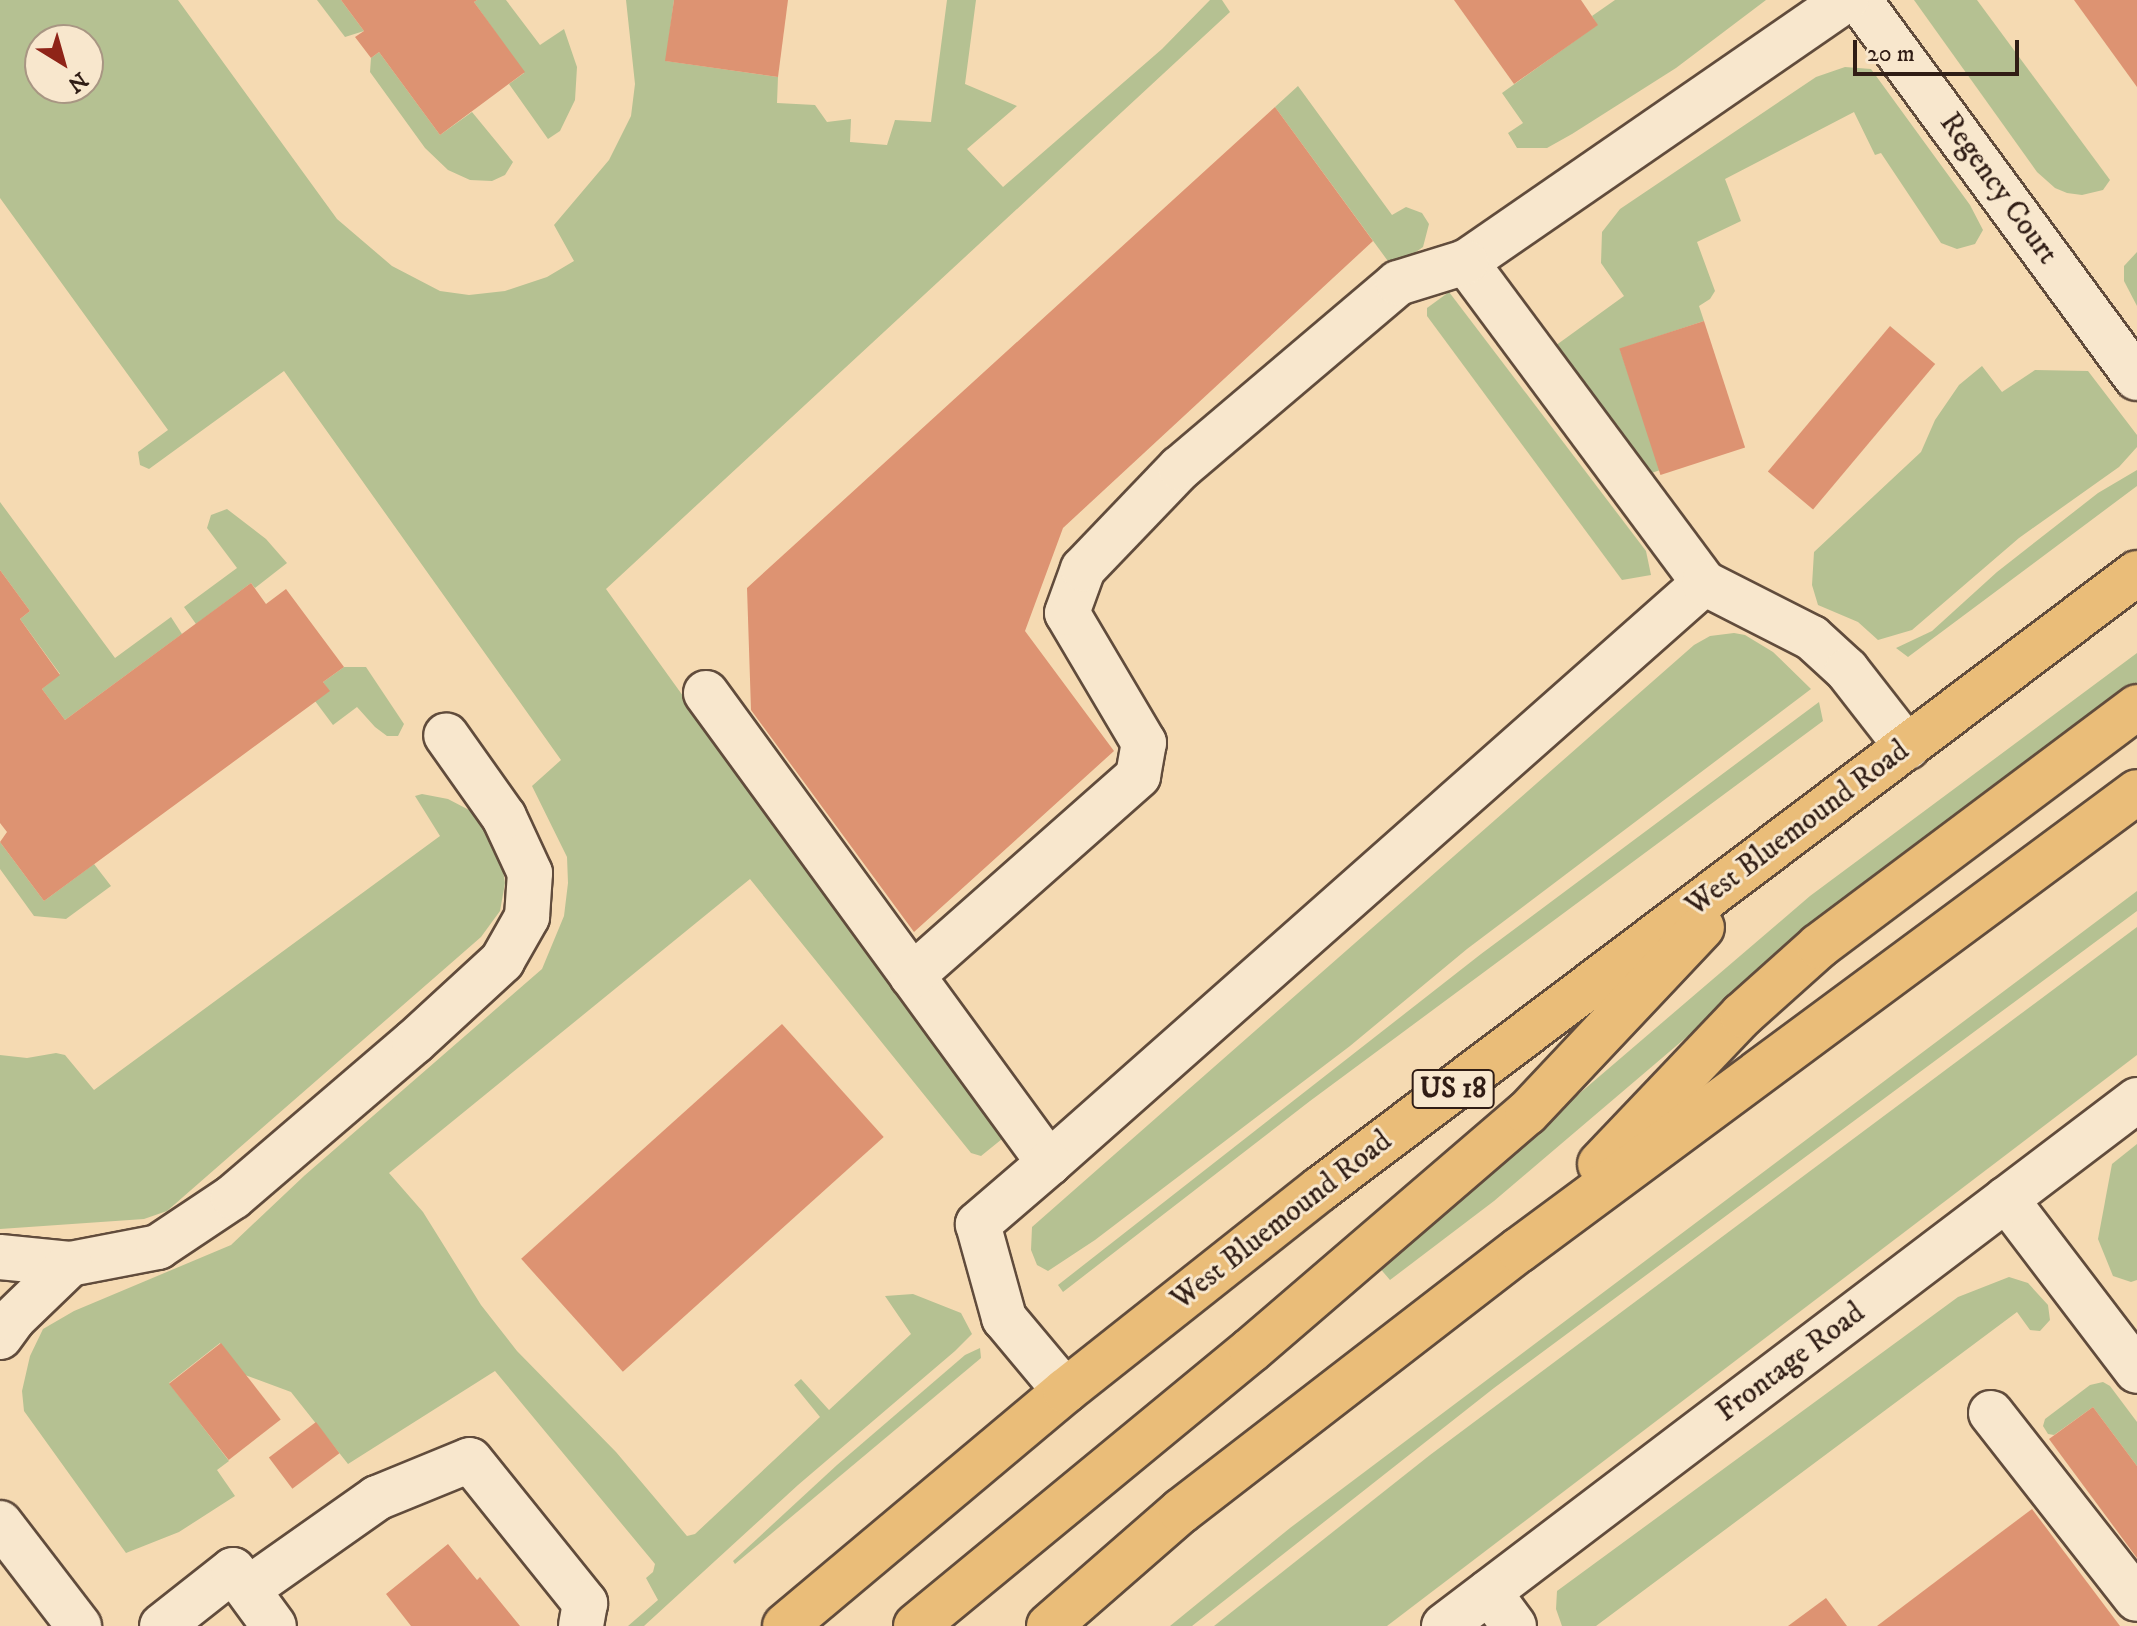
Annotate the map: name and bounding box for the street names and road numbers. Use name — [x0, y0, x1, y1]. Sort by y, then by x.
street label: Regency Court — [1931, 106, 2065, 272]
street label: West Bluemound Road — [1679, 733, 1917, 925]
road number: US 18 — [1411, 1065, 1495, 1113]
street label: West Bluemound Road — [1165, 1124, 1399, 1318]
street label: Frontage Road — [1710, 1296, 1872, 1430]

